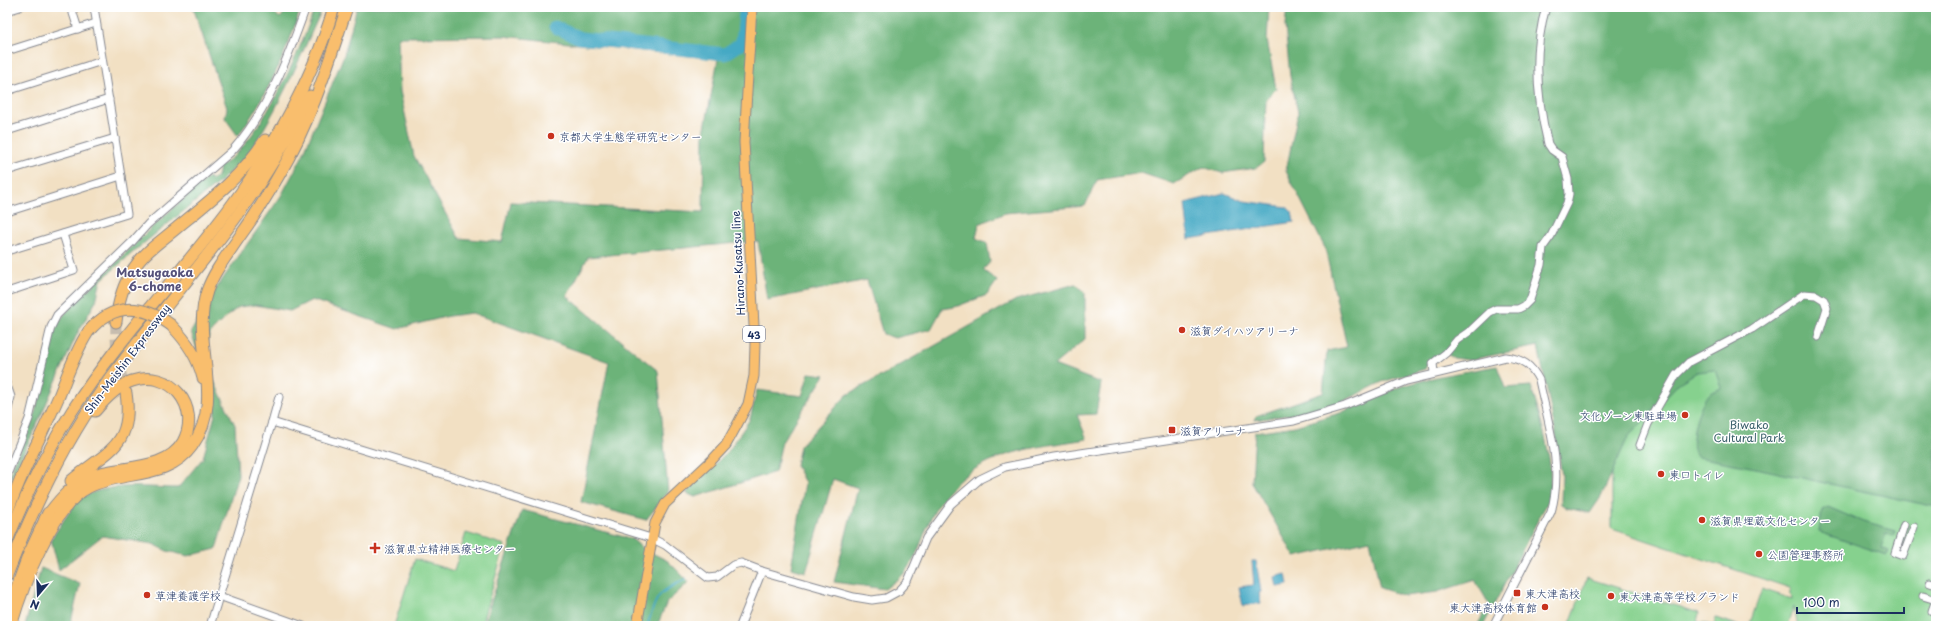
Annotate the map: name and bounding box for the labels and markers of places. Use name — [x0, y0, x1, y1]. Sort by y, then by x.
place label: 京都大学生態学研究センター — [559, 128, 702, 145]
marker: 京都大学生態学研究センター — [546, 131, 556, 141]
place label: 滋賀ダイハツアリーナ — [1190, 322, 1299, 339]
marker: 滋賀ダイハツアリーナ — [1177, 325, 1187, 335]
place label: 文化ゾーン東駐車場 — [1580, 407, 1677, 424]
marker: 文化ゾーン東駐車場 — [1680, 410, 1690, 420]
place label: 滋賀アリーナ — [1180, 422, 1246, 439]
marker: 滋賀アリーナ — [1167, 425, 1177, 435]
place label: 東口トイレ — [1669, 466, 1724, 483]
marker: 東口トイレ — [1656, 469, 1666, 479]
place label: 滋賀県埋蔵文化センター — [1710, 512, 1831, 529]
marker: 滋賀県埋蔵文化センター — [1697, 515, 1707, 525]
place label: 滋賀県立精神医療センター — [384, 540, 516, 557]
marker: 滋賀県立精神医療センター — [369, 542, 381, 554]
place label: 公園管理事務所 — [1767, 546, 1844, 563]
marker: 公園管理事務所 — [1754, 549, 1764, 559]
place label: 東大津高校 — [1525, 585, 1580, 602]
place label: 草津養護学校 — [155, 587, 221, 604]
marker: 東大津高校 — [1512, 588, 1522, 598]
place label: 東大津高等学校グランド — [1619, 588, 1740, 605]
marker: 草津養護学校 — [142, 590, 152, 600]
marker: 東大津高等学校グランド — [1606, 591, 1616, 601]
place label: 東大津高校体育館 — [1449, 599, 1537, 616]
marker: 東大津高校体育館 — [1540, 602, 1550, 612]

